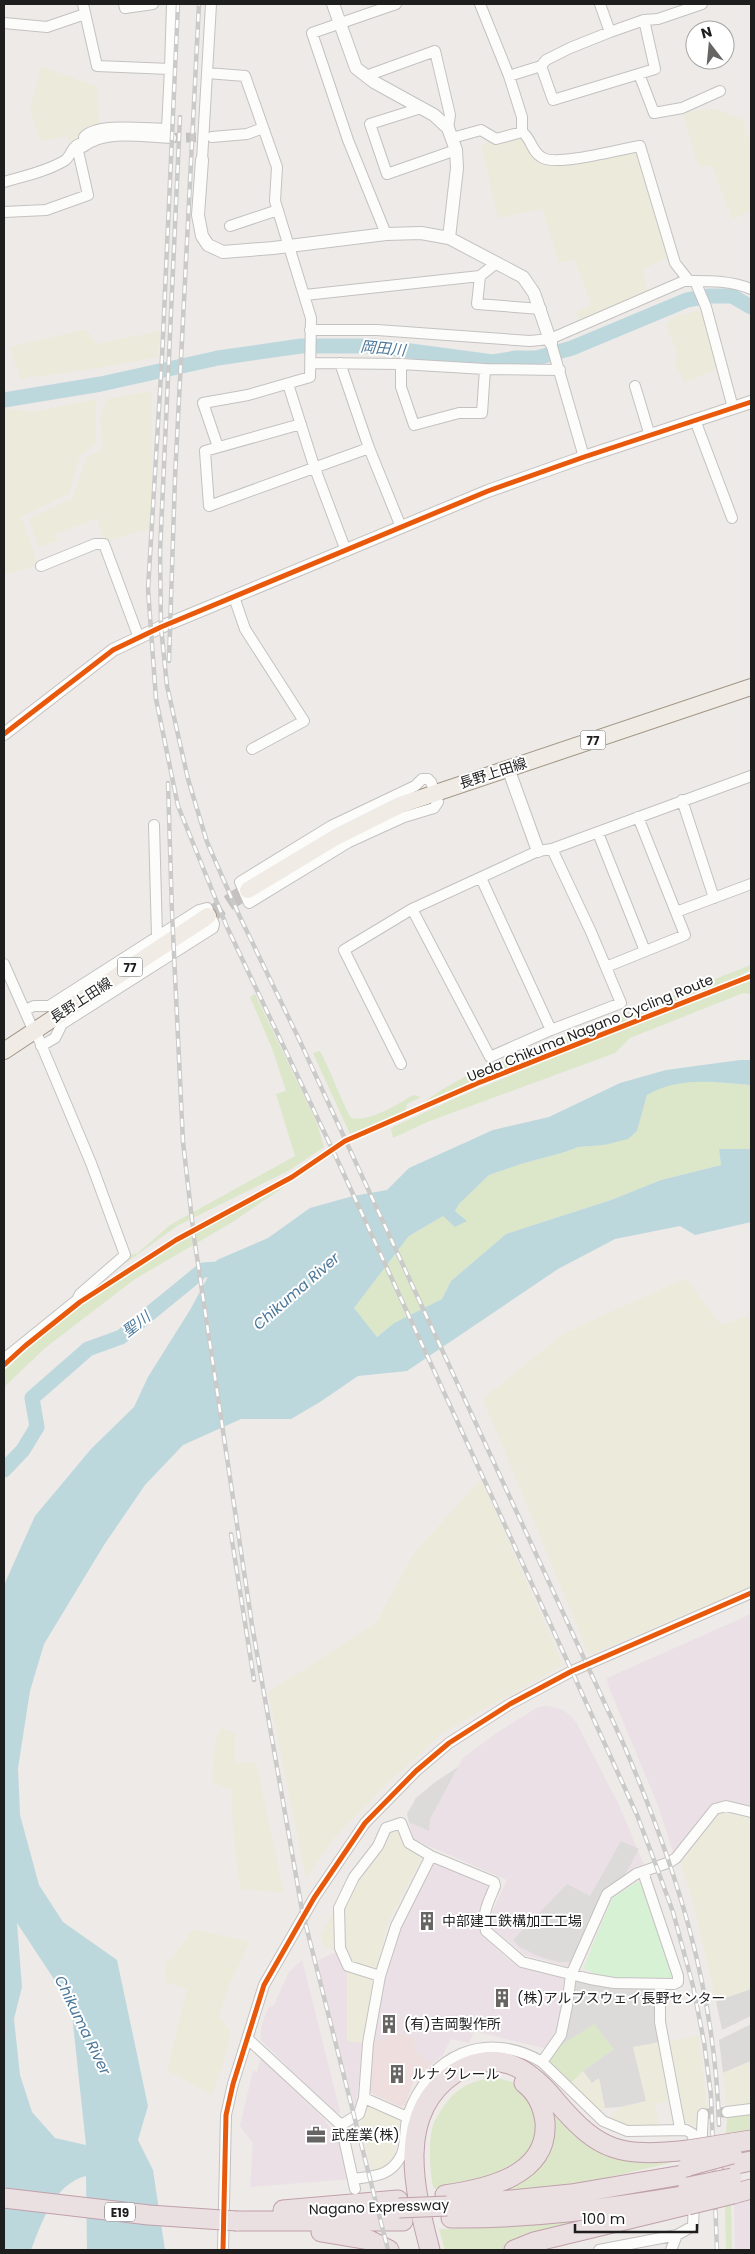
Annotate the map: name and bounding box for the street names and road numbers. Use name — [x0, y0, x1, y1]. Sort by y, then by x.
road number: 77 — [580, 730, 606, 750]
street label: 長野上田線 — [457, 753, 529, 793]
road number: 77 — [118, 958, 142, 976]
street label: Ueda Chikuma Nagano Cycling Route — [464, 969, 716, 1087]
street label: 長野上田線 — [46, 973, 116, 1027]
street label: Nagano Expressway — [308, 2195, 450, 2219]
road number: E19 — [105, 2202, 135, 2222]

